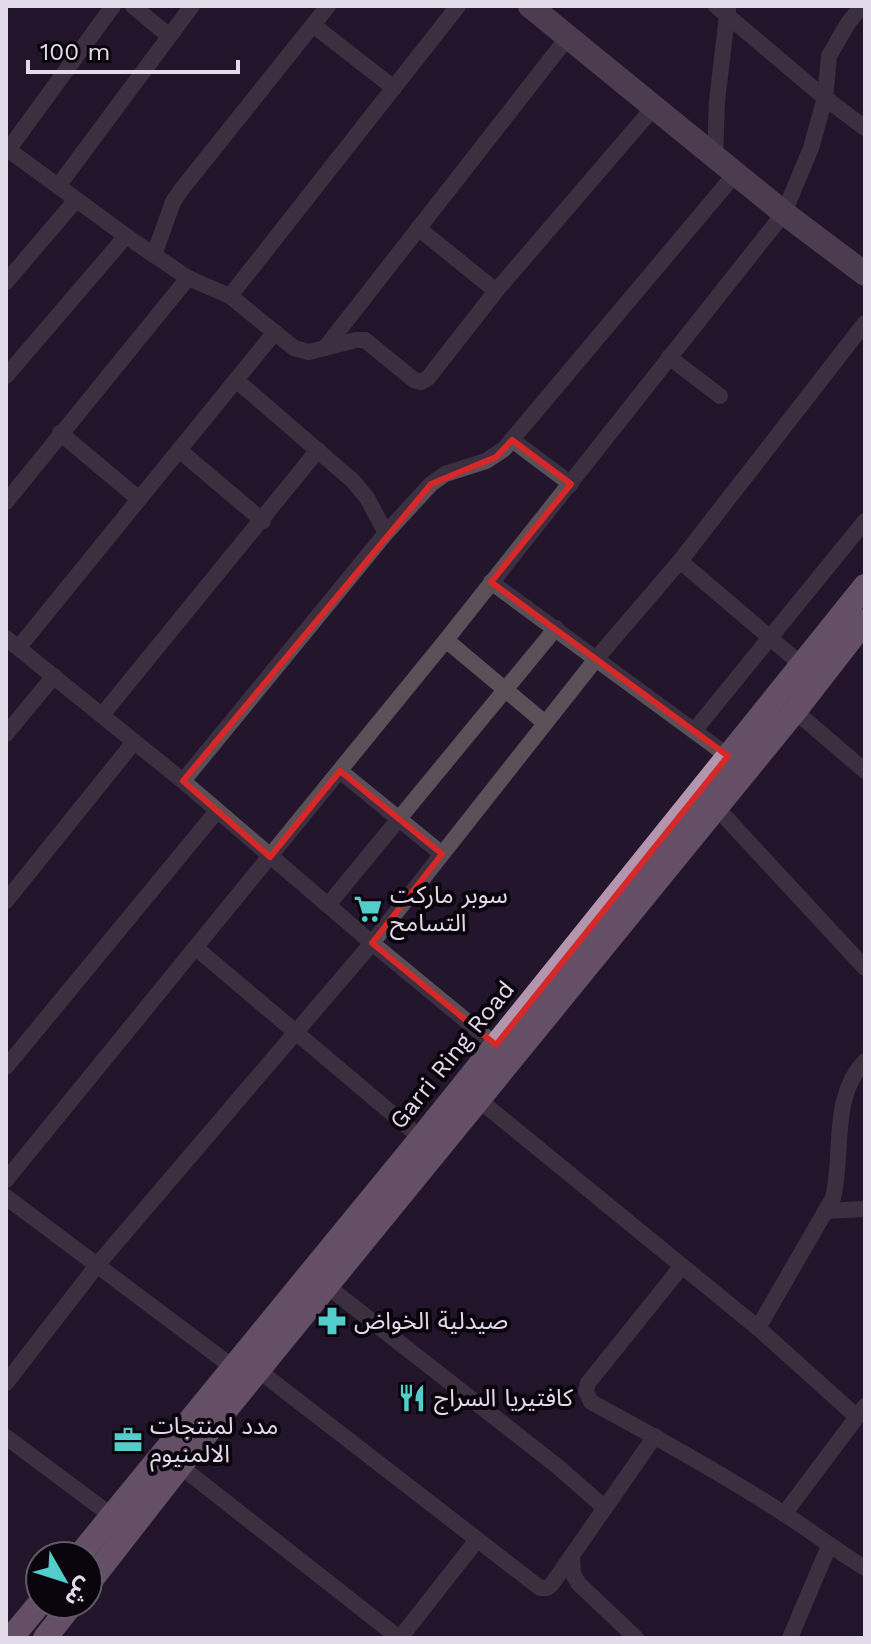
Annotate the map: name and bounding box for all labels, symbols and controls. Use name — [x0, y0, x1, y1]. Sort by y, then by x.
scale bar — [28, 24, 238, 74]
text: 100 m — [40, 38, 110, 66]
place label: سوبر ماركت التسامح — [390, 881, 508, 940]
supermarket icon: سوبر ماركت التسامح — [353, 894, 383, 924]
street label: Garri Ring Road — [384, 976, 520, 1134]
pharmacy icon: صيدلية الخواض — [317, 1306, 347, 1336]
place label: صيدلية الخواض — [354, 1307, 508, 1335]
restaurant icon: كافتيريا السراج — [397, 1383, 427, 1413]
place label: كافتيريا السراج — [434, 1384, 574, 1415]
place label: مدد لمنتجات الالمنيوم — [150, 1412, 278, 1472]
office icon: مدد لمنتجات الالمنيوم — [113, 1425, 143, 1455]
north arrow — [24, 1540, 104, 1620]
text: ش — [60, 1573, 98, 1612]

